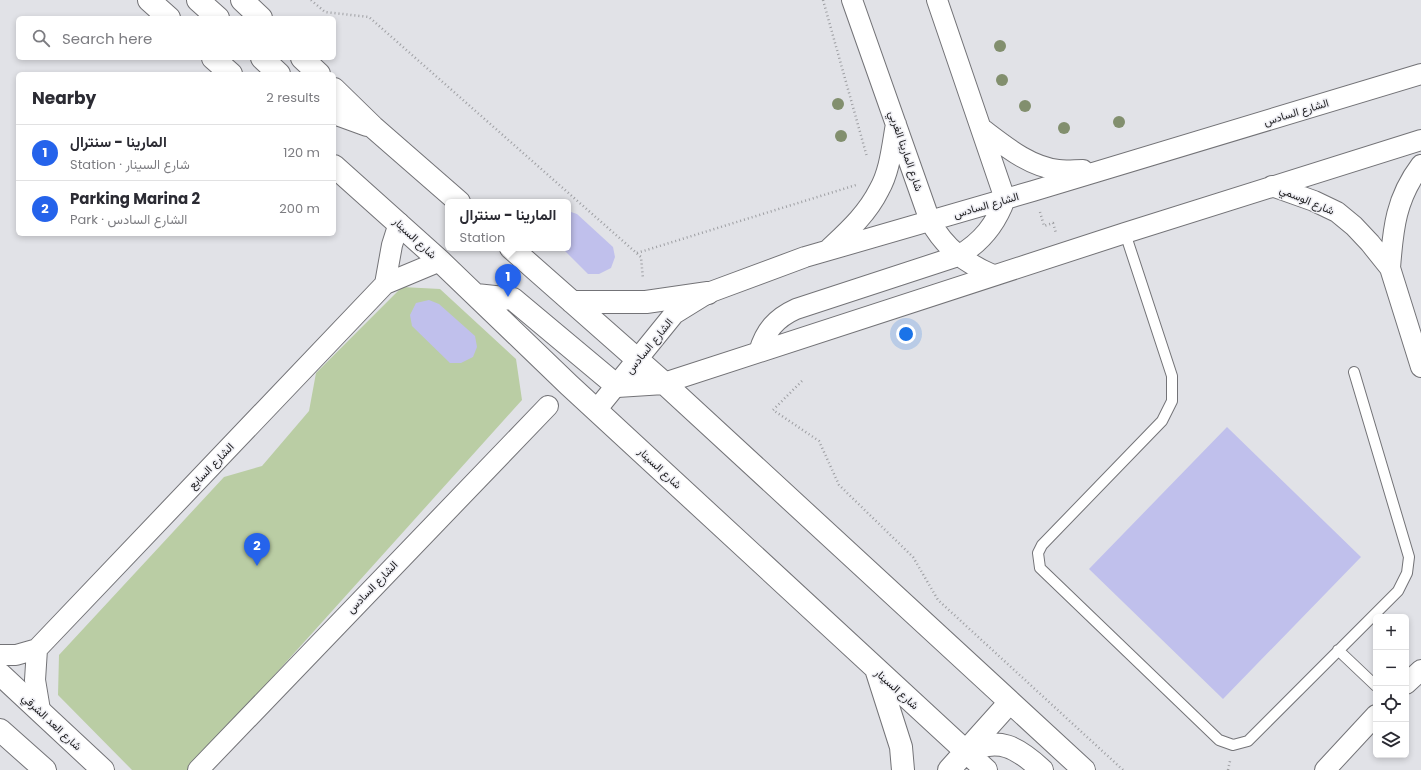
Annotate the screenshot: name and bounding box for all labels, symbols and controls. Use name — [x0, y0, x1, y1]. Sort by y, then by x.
search box — [16, 16, 336, 60]
icon: search — [30, 27, 52, 49]
text: Search here — [62, 28, 152, 49]
text: Nearby — [32, 86, 96, 110]
text: 2 results — [266, 88, 320, 107]
street label: الشارع السادس — [1261, 94, 1331, 130]
street label: شارع المارينا الغربي — [883, 109, 927, 194]
text: المارينا - سنترال — [70, 131, 167, 152]
text: 1 — [43, 143, 47, 162]
text: 120 m — [283, 143, 320, 162]
text: Station · شارع السينار — [70, 155, 190, 174]
street label: شارع الوسمي — [1276, 181, 1337, 221]
text: Parking Marina 2 — [70, 188, 200, 209]
street label: الشارع السادس — [951, 188, 1021, 222]
text: 2 — [41, 199, 49, 218]
text: 200 m — [279, 199, 320, 218]
popup — [445, 199, 571, 251]
text: المارينا - سنترال — [460, 204, 556, 225]
text: Park · الشارع السادس — [70, 210, 187, 229]
street label: شارع السينار — [389, 213, 441, 263]
text: Station — [460, 228, 505, 247]
pin: 1 — [495, 264, 521, 297]
street label: الشارع السادس — [622, 315, 676, 377]
your location — [896, 324, 916, 344]
street label: الشارع السابع — [185, 439, 237, 493]
street label: شارع السينار — [634, 443, 686, 493]
pin: 2 — [244, 533, 270, 566]
street label: الشارع السادس — [343, 557, 401, 617]
map controls — [1373, 614, 1409, 758]
button: + — [1373, 614, 1409, 650]
button: − — [1373, 650, 1409, 686]
street label: شارع السينار — [871, 664, 923, 713]
button: locate — [1373, 686, 1409, 722]
street label: شارع العد الشرقي — [17, 690, 86, 756]
button: layers — [1373, 722, 1409, 758]

